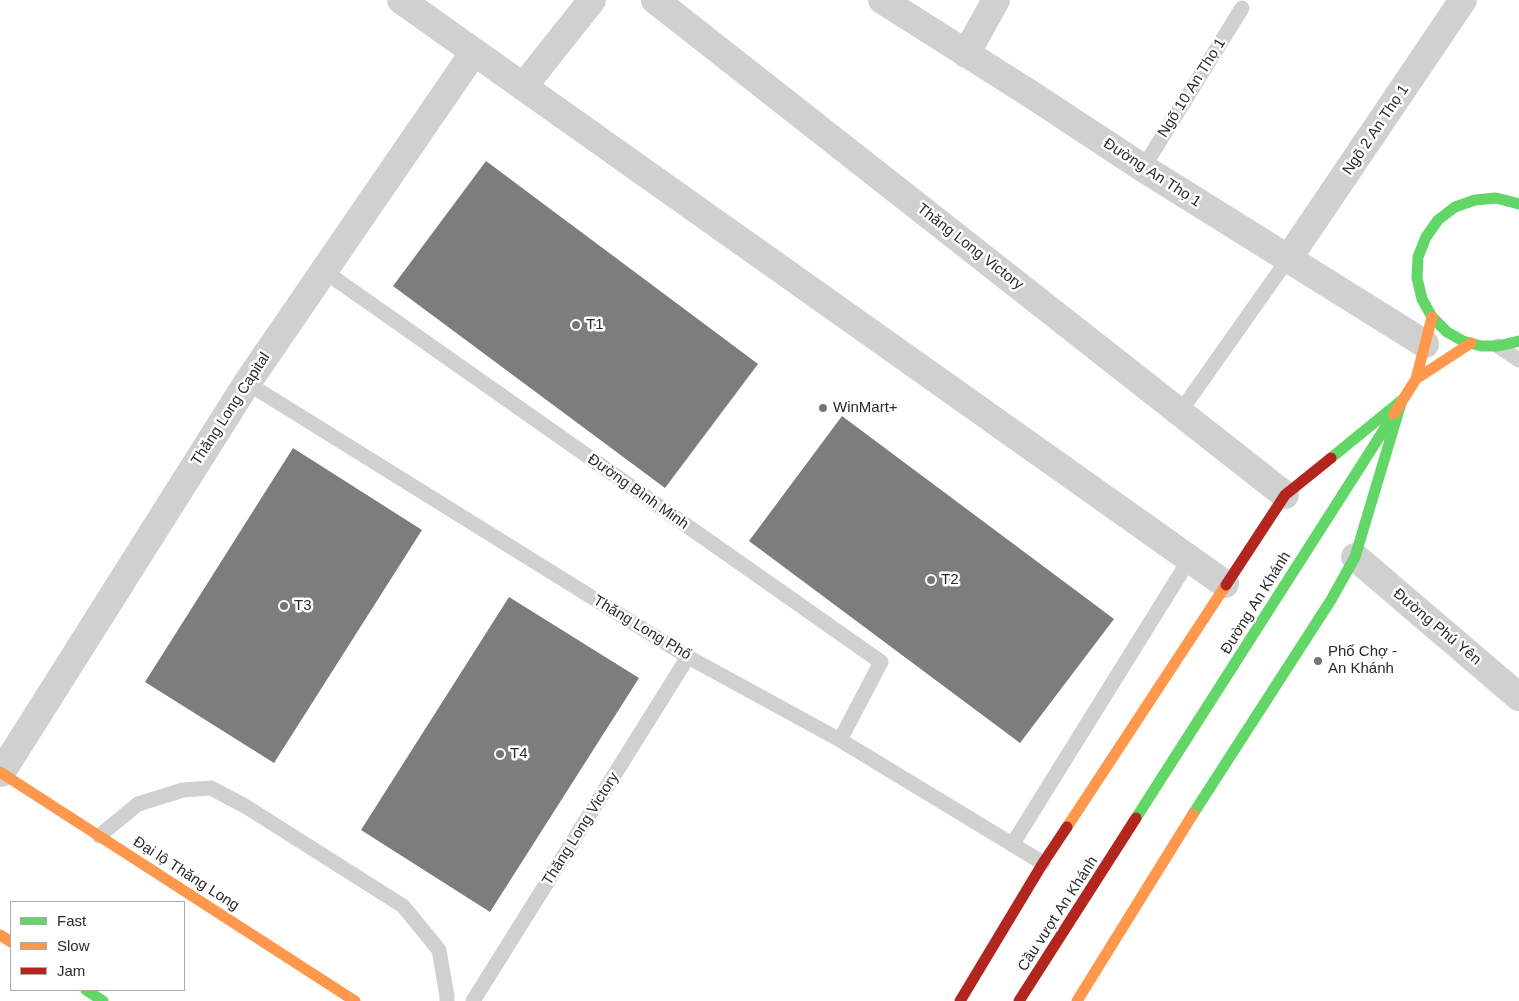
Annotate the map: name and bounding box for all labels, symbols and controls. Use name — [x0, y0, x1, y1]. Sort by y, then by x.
street label: Ngõ 10 An Thọ 1 — [1154, 35, 1230, 141]
street label: Ngõ 2 An Thọ 1 — [1339, 81, 1413, 179]
street label: Đường An Thọ 1 — [1100, 135, 1204, 211]
street label: Thăng Long Victory — [913, 200, 1027, 294]
place label: T1 — [586, 316, 604, 334]
marker: T1 — [570, 319, 582, 331]
street label: Thăng Long Capital — [188, 349, 274, 469]
place label: WinMart+ — [833, 399, 898, 417]
marker: WinMart+ — [817, 402, 829, 414]
street label: Đường Bình Minh — [584, 450, 692, 534]
street label: Đường An Khánh — [1217, 548, 1295, 658]
place label: T2 — [941, 571, 959, 589]
marker: T2 — [925, 574, 937, 586]
street label: Đường Phú Yên — [1389, 585, 1485, 669]
street label: Thăng Long Phố — [590, 592, 694, 664]
place label: T3 — [294, 597, 312, 615]
marker: T3 — [278, 600, 290, 612]
place label: Phố Chợ - An Khánh — [1328, 643, 1397, 678]
marker: Phố Chợ - An Khánh — [1312, 655, 1324, 667]
place label: T4 — [510, 745, 528, 763]
marker: T4 — [494, 748, 506, 760]
street label: Thăng Long Victory — [539, 769, 623, 889]
street label: Đại lộ Thăng Long — [130, 833, 242, 915]
street label: Cầu vượt An Khánh — [1014, 853, 1102, 975]
legend — [10, 901, 185, 991]
text: Fast — [57, 912, 86, 929]
text: Slow — [57, 937, 90, 954]
text: Jam — [57, 962, 85, 979]

